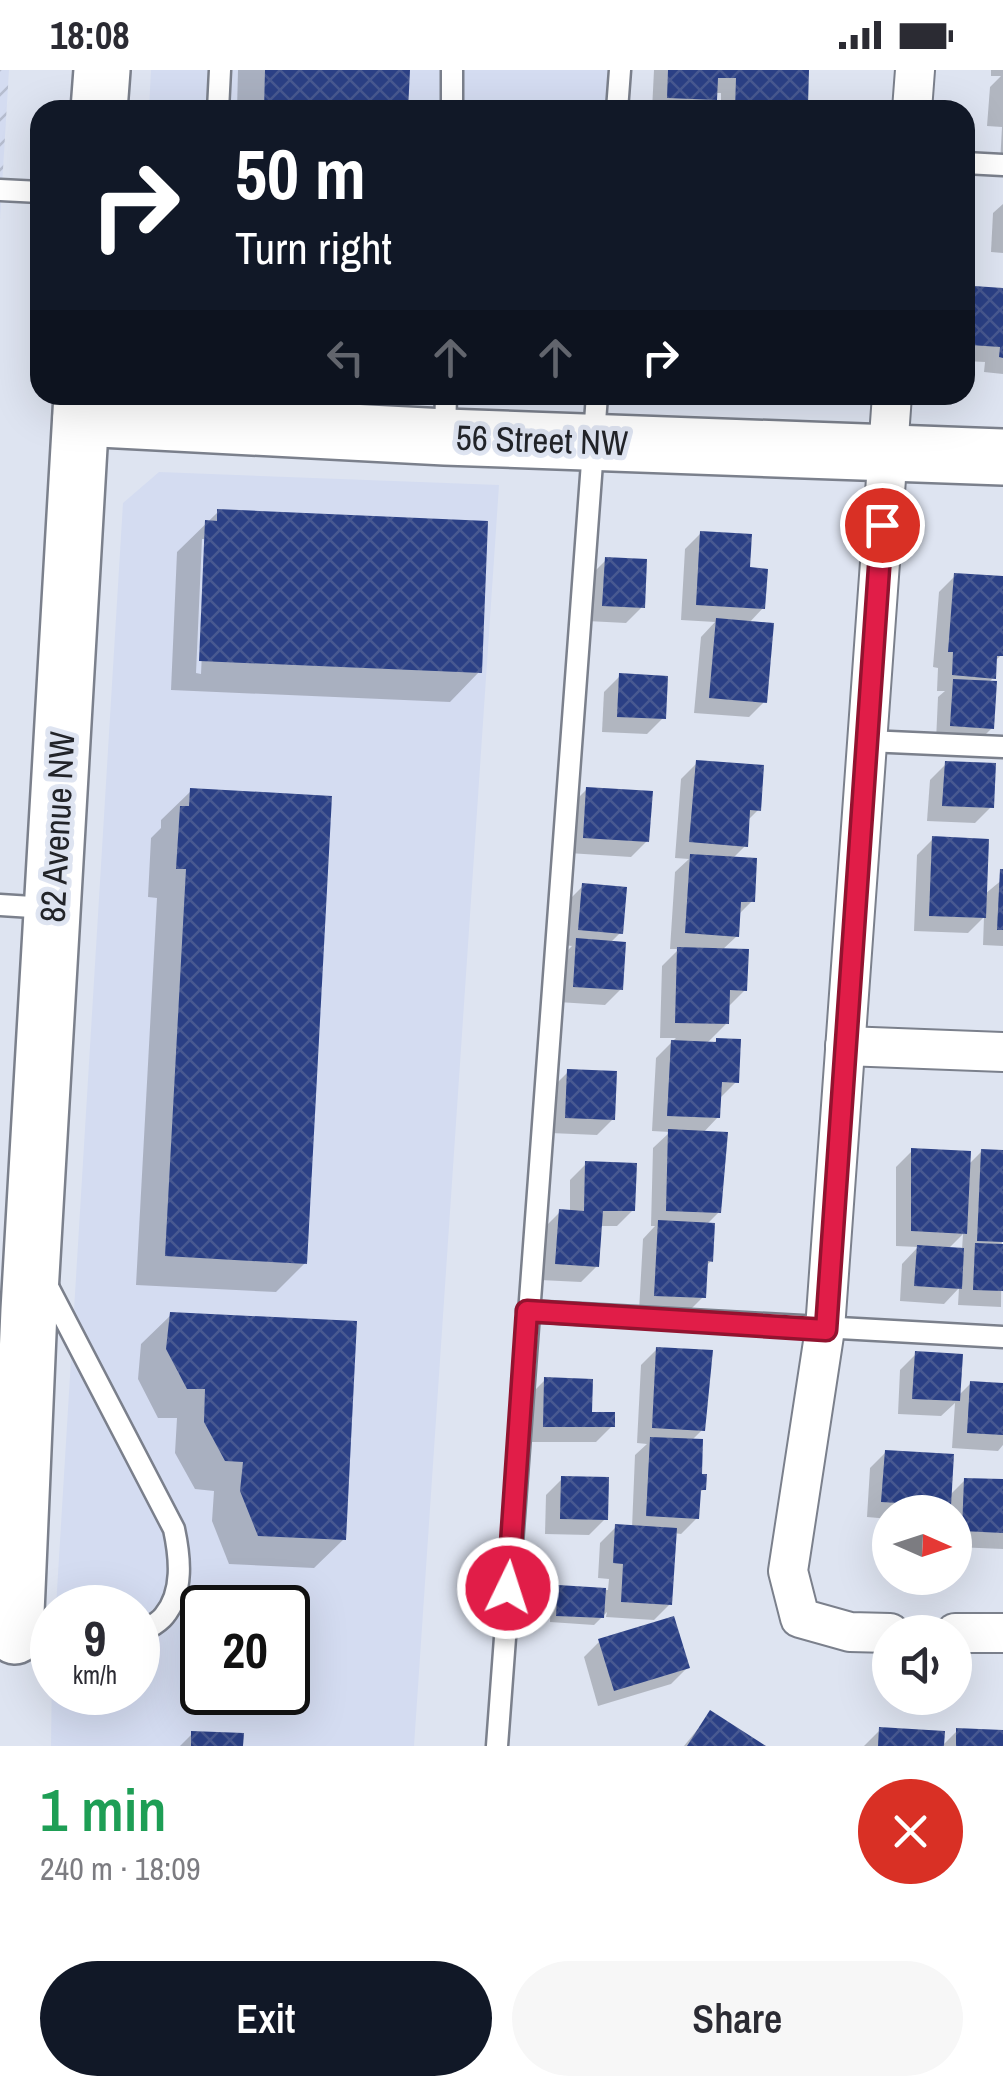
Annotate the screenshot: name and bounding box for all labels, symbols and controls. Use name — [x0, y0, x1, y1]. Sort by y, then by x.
text: 18:08 — [50, 10, 130, 61]
text: 50 m — [235, 127, 366, 221]
icon: right — [70, 140, 200, 270]
text: Turn right — [235, 217, 392, 278]
icon: left — [318, 330, 373, 385]
icon: ahead — [423, 330, 478, 385]
icon: ahead — [528, 330, 583, 385]
icon: right — [633, 330, 688, 385]
street label: 56 Street NW — [455, 414, 629, 466]
pin — [840, 483, 925, 568]
icon: arrive — [855, 498, 910, 553]
street label: 82 Avenue NW — [29, 730, 85, 924]
north arrow — [872, 1495, 972, 1595]
map controls — [872, 1495, 972, 1715]
position arrow — [456, 1536, 560, 1640]
speed limit sign: 20 — [180, 1585, 310, 1715]
text: 9 — [84, 1604, 106, 1672]
button: sound — [872, 1615, 972, 1715]
text: km/h — [73, 1658, 117, 1692]
text: 1 min — [40, 1769, 167, 1850]
button: close — [858, 1779, 963, 1884]
text: 240 m · 18:09 — [40, 1847, 200, 1890]
button: Exit — [40, 1961, 492, 2076]
button: Share — [512, 1961, 963, 2076]

